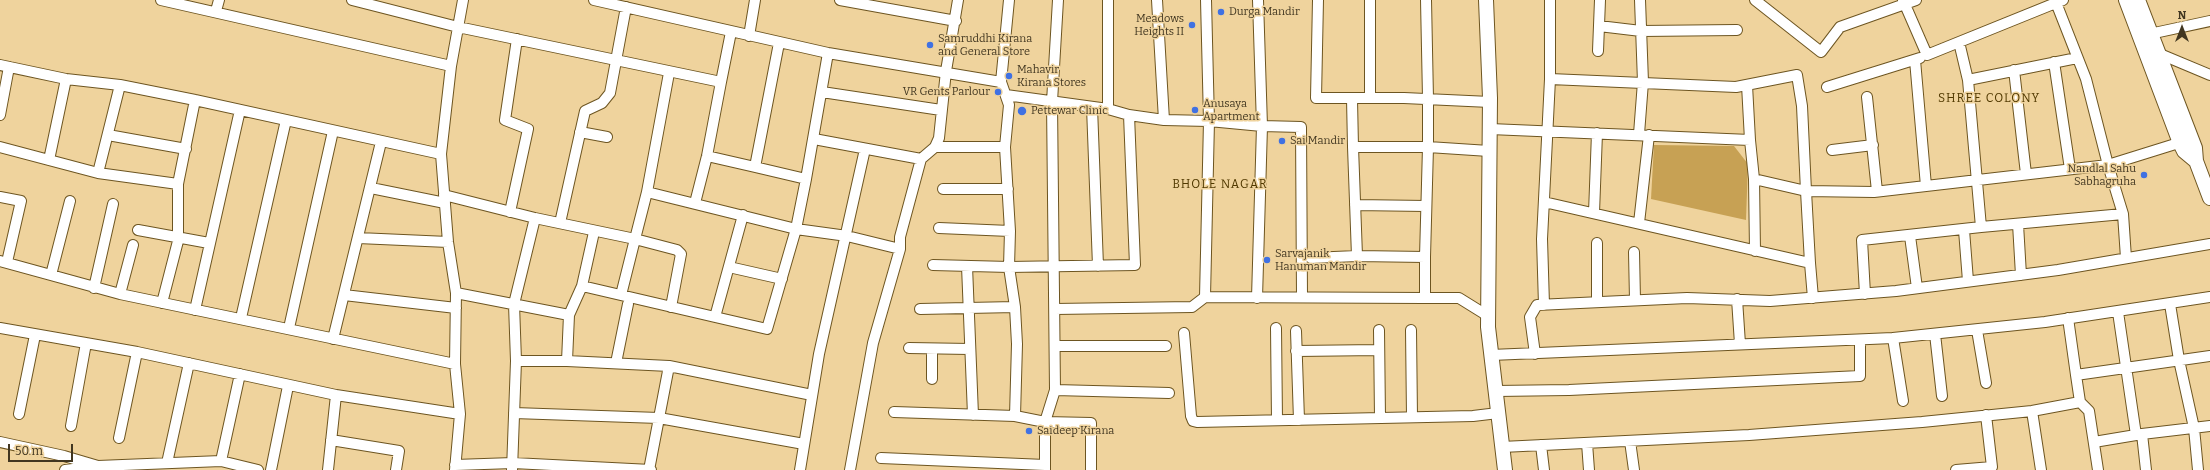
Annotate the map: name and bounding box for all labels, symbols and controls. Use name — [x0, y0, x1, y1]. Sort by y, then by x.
place label: Durga Mandir — [1229, 5, 1300, 19]
marker: Durga Mandir — [1216, 7, 1226, 17]
north arrow — [2162, 8, 2202, 48]
text: N — [2178, 9, 2186, 22]
place label: Meadows Heights II — [1134, 12, 1184, 38]
marker: Meadows Heights II — [1187, 20, 1197, 30]
place label: Samruddhi Kirana and General Store — [938, 32, 1032, 58]
marker: Samruddhi Kirana and General Store — [925, 40, 935, 50]
place label: Mahavir Kirana Stores — [1017, 63, 1086, 89]
marker: Mahavir Kirana Stores — [1004, 71, 1014, 81]
place label: VR Gents Parlour — [903, 85, 990, 99]
marker: VR Gents Parlour — [993, 87, 1003, 97]
district label: SHREE COLONY — [1938, 92, 2040, 106]
place label: Anusaya Apartment — [1203, 97, 1259, 123]
place label: Pettewar Clinic — [1031, 104, 1108, 118]
marker: Pettewar Clinic — [1016, 105, 1028, 117]
marker: Anusaya Apartment — [1190, 105, 1200, 115]
place label: Sai Mandir — [1290, 134, 1345, 148]
marker: Sai Mandir — [1277, 136, 1287, 146]
place label: Nandlal Sahu Sabhagruha — [2068, 162, 2136, 188]
marker: Nandlal Sahu Sabhagruha — [2139, 170, 2149, 180]
district label: BHOLE NAGAR — [1172, 178, 1268, 192]
place label: Sarvajanik Hanuman Mandir — [1275, 247, 1366, 273]
marker: Sarvajanik Hanuman Mandir — [1262, 255, 1272, 265]
place label: Saideep Kirana — [1037, 424, 1114, 438]
marker: Saideep Kirana — [1024, 426, 1034, 436]
scale bar — [10, 436, 75, 462]
text: 50 m — [15, 444, 43, 458]

